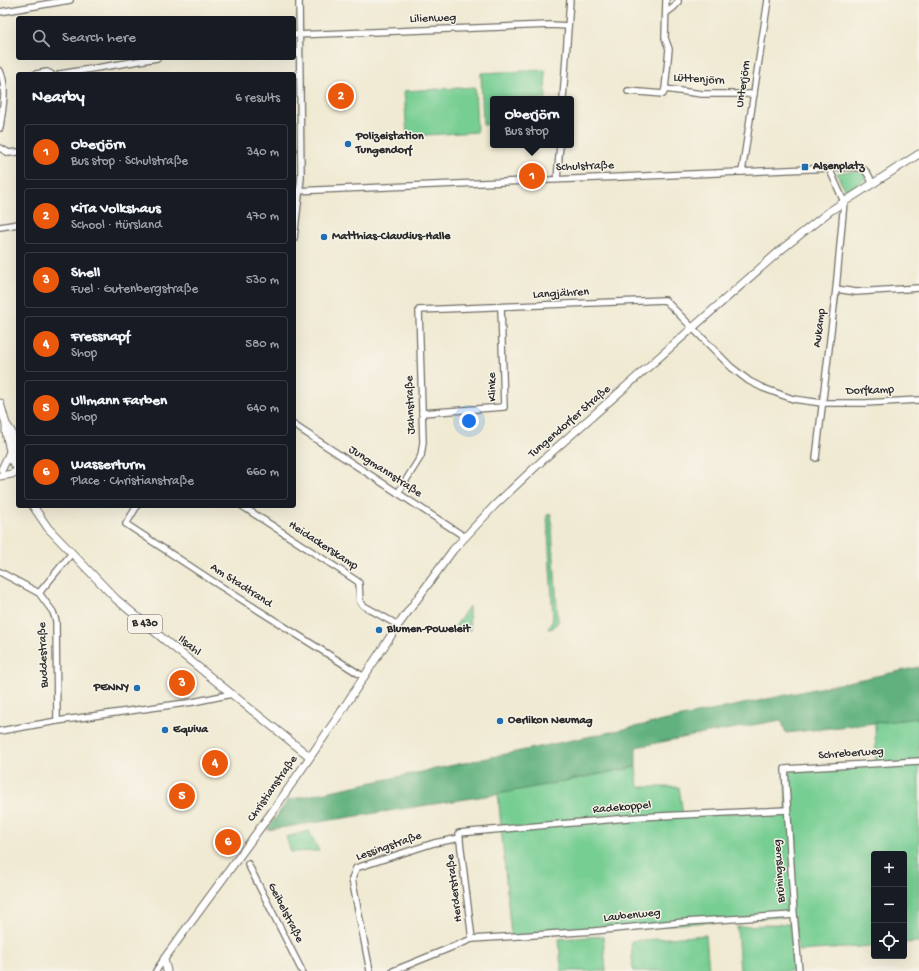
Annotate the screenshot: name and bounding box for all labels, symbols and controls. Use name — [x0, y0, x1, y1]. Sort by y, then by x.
street label: Lilienweg — [410, 11, 457, 27]
search box — [16, 16, 296, 60]
icon: search — [30, 27, 52, 49]
text: Search here — [62, 29, 136, 47]
street label: Unterjörn — [733, 59, 755, 109]
street label: Lüttenjörn — [673, 71, 725, 89]
pin: 2 — [328, 81, 354, 111]
text: Nearby — [32, 88, 85, 108]
text: 6 results — [235, 91, 280, 106]
popup — [490, 96, 574, 148]
text: Oberjörn — [505, 106, 559, 124]
text: Bus stop — [505, 124, 549, 139]
place label: Polizeistation Tungendorf — [355, 130, 424, 158]
text: Oberjörn — [71, 136, 126, 154]
marker: Polizeistation Tungendorf — [343, 139, 353, 149]
text: 1 — [43, 145, 49, 160]
text: 340 m — [246, 145, 279, 160]
text: Bus stop · Schulstraße — [71, 154, 188, 169]
street label: Schulstraße — [556, 159, 615, 175]
place label: Alsenplatz — [812, 160, 865, 174]
pin: 1 — [519, 161, 545, 191]
marker: Alsenplatz — [800, 162, 810, 172]
text: KiTa Volkshaus — [71, 200, 161, 218]
text: 2 — [43, 209, 49, 224]
text: 470 m — [246, 209, 279, 224]
text: School · Hürsland — [71, 218, 162, 233]
place label: Matthias-Claudius-Halle — [332, 230, 451, 244]
marker: Matthias-Claudius-Halle — [319, 232, 329, 242]
text: Shell — [71, 264, 100, 282]
text: 3 — [43, 273, 49, 288]
text: 530 m — [246, 273, 279, 288]
text: Fuel · Gutenbergstraße — [71, 282, 198, 297]
street label: Langjähren — [533, 286, 590, 302]
street label: Aukamp — [811, 308, 829, 348]
text: Fressnapf — [71, 328, 130, 346]
text: 4 — [43, 337, 49, 352]
text: 580 m — [245, 337, 279, 352]
text: Shop — [71, 346, 97, 361]
street label: Klinke — [485, 371, 501, 402]
street label: Jahnstraße — [403, 375, 419, 435]
street label: Tungendorfer Straße — [525, 382, 614, 462]
street label: Dorfkamp — [845, 383, 895, 399]
text: Ullmann Farben — [71, 392, 167, 410]
text: 5 — [43, 401, 49, 416]
text: 640 m — [247, 401, 279, 416]
text: Shop — [71, 410, 97, 425]
your location — [459, 411, 479, 431]
street label: Jungmannstraße — [346, 443, 425, 501]
text: Wasserturm — [71, 456, 145, 474]
text: 6 — [43, 465, 49, 480]
text: 660 m — [246, 465, 279, 480]
text: Place · Christianstraße — [71, 474, 194, 489]
street label: Heidackerskamp — [286, 518, 360, 574]
street label: Am Stadtrand — [207, 561, 275, 612]
road number: B 430 — [128, 615, 162, 633]
street label: Buddestraße — [36, 621, 52, 689]
place label: Blumen-Poweleit — [386, 623, 471, 637]
marker: Blumen-Poweleit — [374, 625, 384, 635]
street label: Ilsahl — [175, 632, 204, 660]
pin: 3 — [169, 668, 195, 698]
place label: PENNY — [93, 681, 129, 695]
marker: PENNY — [132, 683, 142, 693]
place label: Oerlikon Neumag — [508, 714, 593, 728]
marker: Oerlikon Neumag — [495, 716, 505, 726]
place label: Equiva — [172, 723, 209, 737]
marker: Equiva — [160, 725, 170, 735]
street label: Schreberweg — [818, 745, 884, 763]
pin: 4 — [202, 748, 228, 778]
street label: Christianstraße — [245, 752, 302, 825]
pin: 5 — [169, 781, 195, 811]
street label: Radekoppel — [592, 798, 652, 818]
pin: 6 — [215, 827, 241, 857]
street label: Lessingstraße — [354, 829, 424, 865]
street label: Brüningsweg — [771, 839, 789, 904]
map controls — [871, 851, 907, 959]
button: + — [871, 851, 907, 887]
street label: Herderstraße — [444, 852, 466, 923]
street label: Geibelstraße — [264, 881, 306, 946]
button: − — [871, 887, 907, 923]
street label: Laubenweg — [603, 906, 661, 926]
button: locate — [871, 923, 907, 959]

